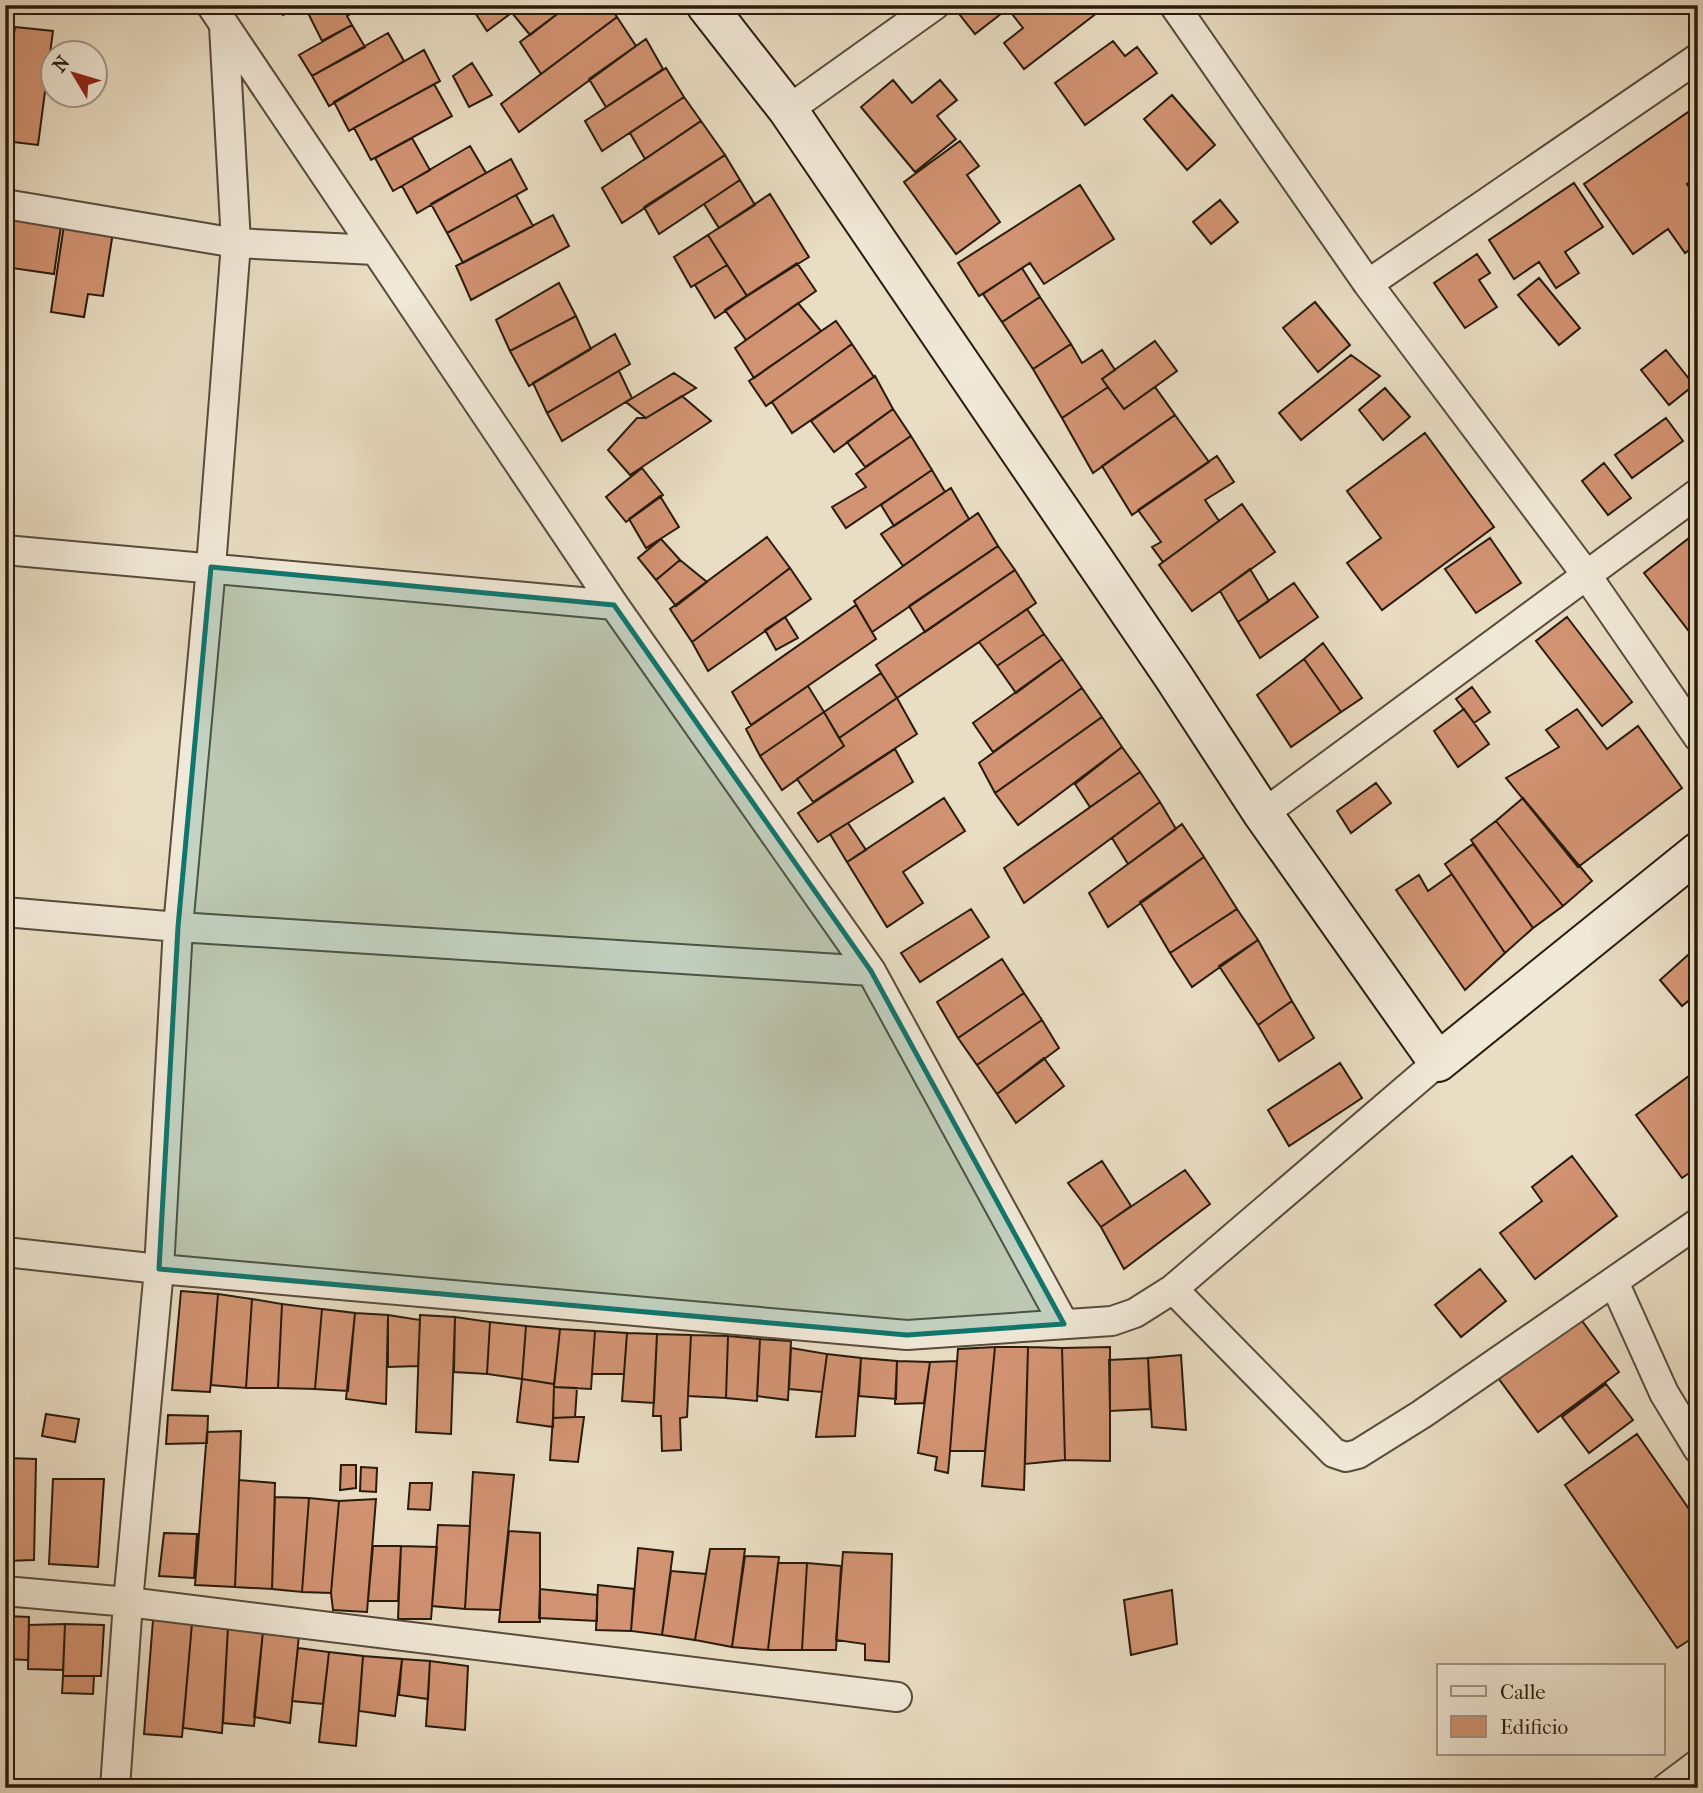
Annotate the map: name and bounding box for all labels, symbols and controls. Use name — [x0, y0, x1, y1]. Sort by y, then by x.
north arrow — [38, 38, 108, 108]
text: N — [48, 51, 75, 77]
legend — [1437, 1664, 1664, 1755]
text: Calle — [1500, 1680, 1546, 1704]
text: Edificio — [1500, 1715, 1568, 1739]

